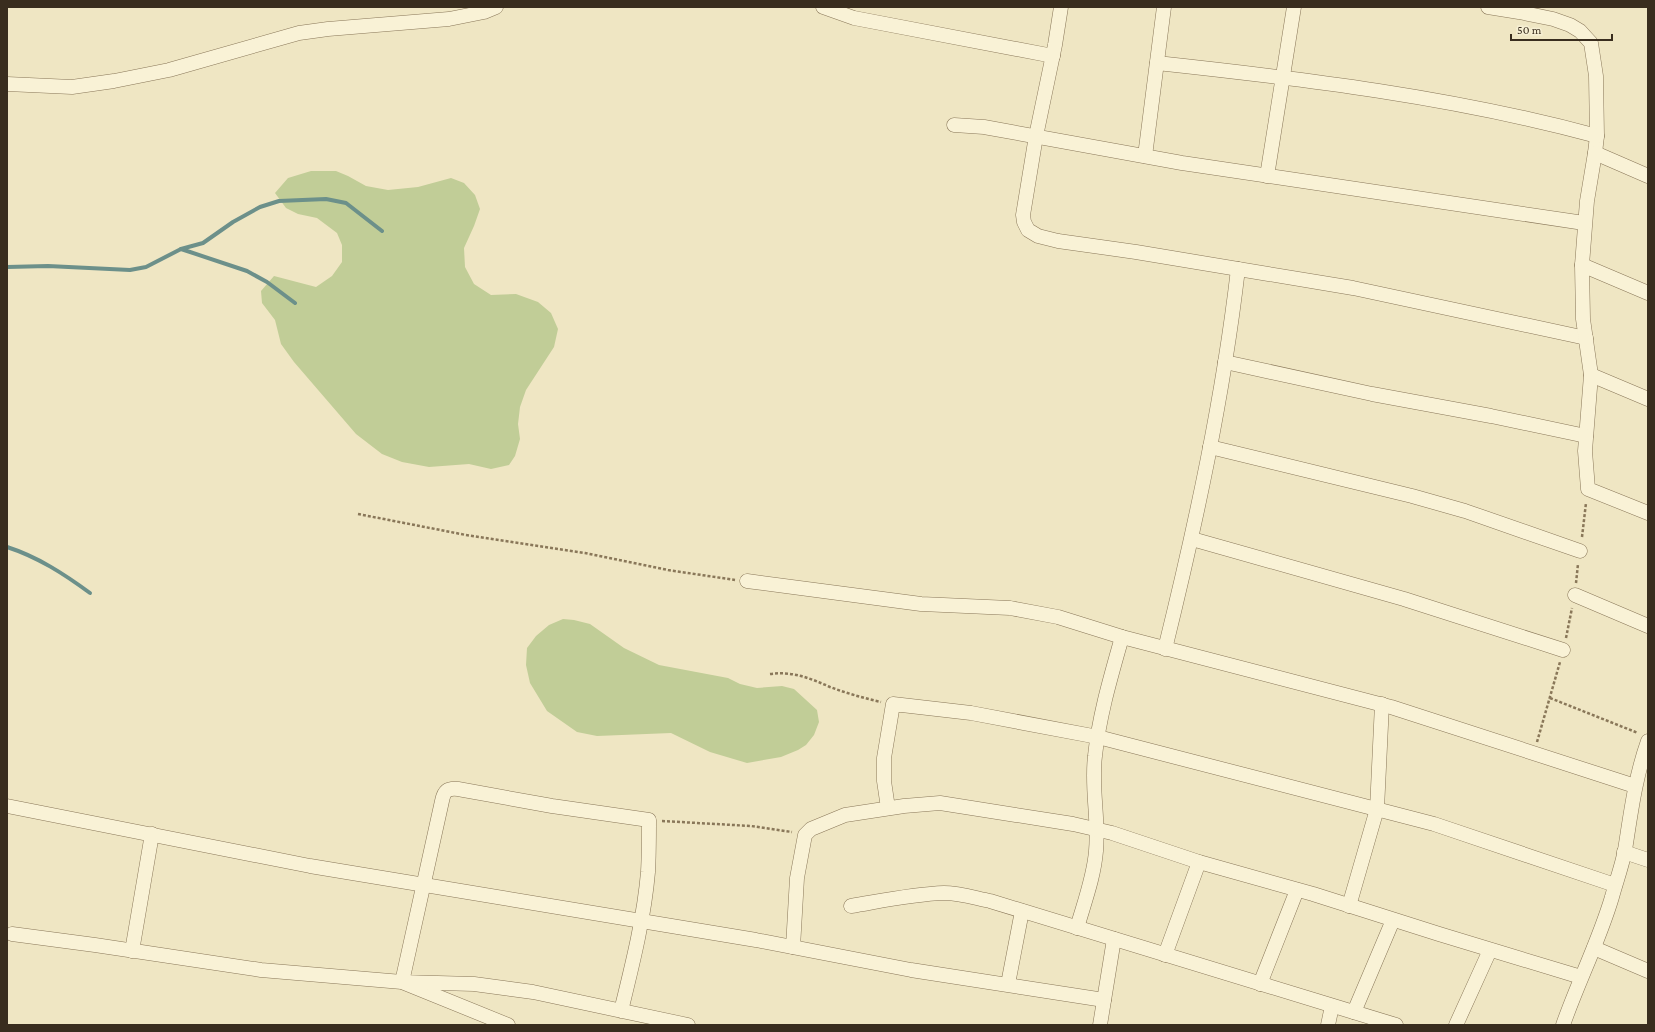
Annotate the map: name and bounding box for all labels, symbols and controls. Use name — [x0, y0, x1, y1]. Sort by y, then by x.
scale bar — [1511, 16, 1612, 42]
text: 50 m — [1517, 23, 1542, 37]

